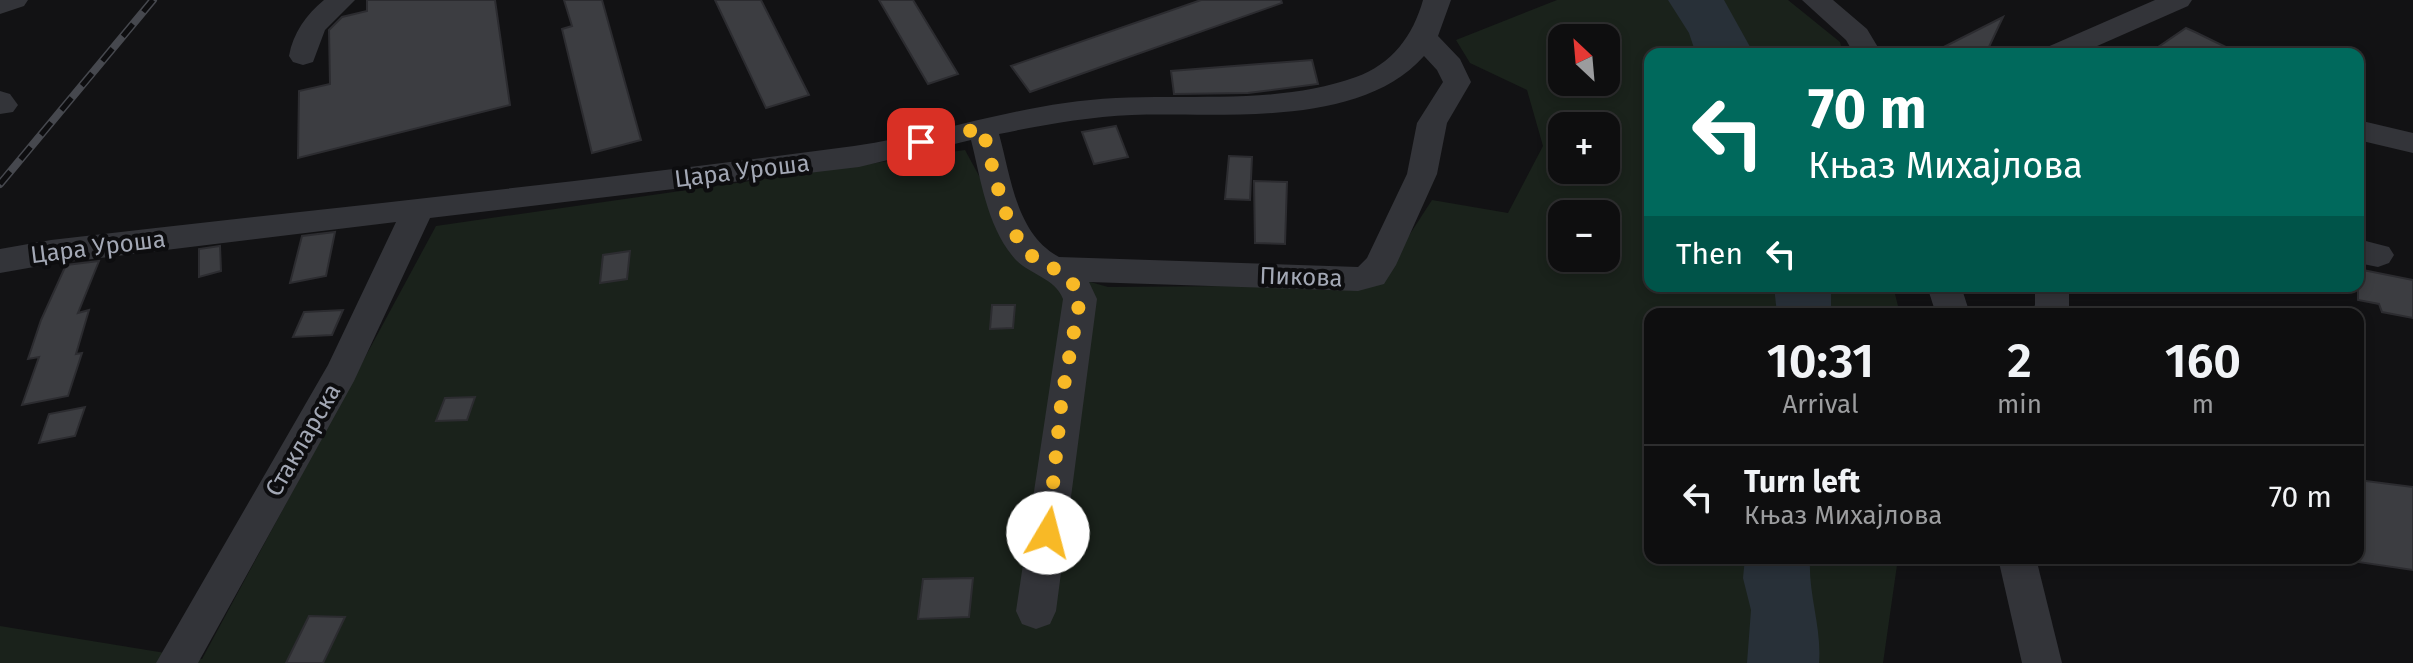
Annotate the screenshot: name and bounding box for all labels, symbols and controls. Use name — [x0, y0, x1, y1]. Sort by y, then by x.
north arrow — [1548, 24, 1620, 96]
map controls — [1548, 24, 1620, 272]
text: 70 m — [1808, 76, 1927, 143]
icon: left — [1676, 80, 1780, 184]
pin — [887, 108, 955, 176]
button: + — [1548, 112, 1620, 184]
icon: arrive — [899, 120, 943, 164]
text: Књаз Михајлова — [1808, 144, 2083, 188]
street label: Цара Уроша — [673, 149, 811, 193]
button: − — [1548, 200, 1620, 272]
street label: Цара Уроша — [29, 225, 167, 269]
icon: left — [1759, 232, 1803, 276]
text: Then — [1676, 236, 1743, 272]
street label: Пикова — [1259, 262, 1343, 292]
text: 10:31 — [1767, 332, 1874, 390]
text: 2 — [2007, 332, 2032, 390]
text: 160 — [2165, 332, 2241, 390]
street label: Стакларска — [260, 379, 346, 501]
text: Arrival — [1782, 389, 1859, 420]
text: min — [1997, 389, 2042, 420]
text: m — [2192, 389, 2214, 420]
text: Turn left — [1744, 464, 1860, 500]
icon: left — [1676, 475, 1720, 519]
text: 70 m — [2269, 479, 2332, 515]
position arrow — [1006, 491, 1090, 575]
text: Књаз Михајлова — [1744, 500, 1942, 531]

